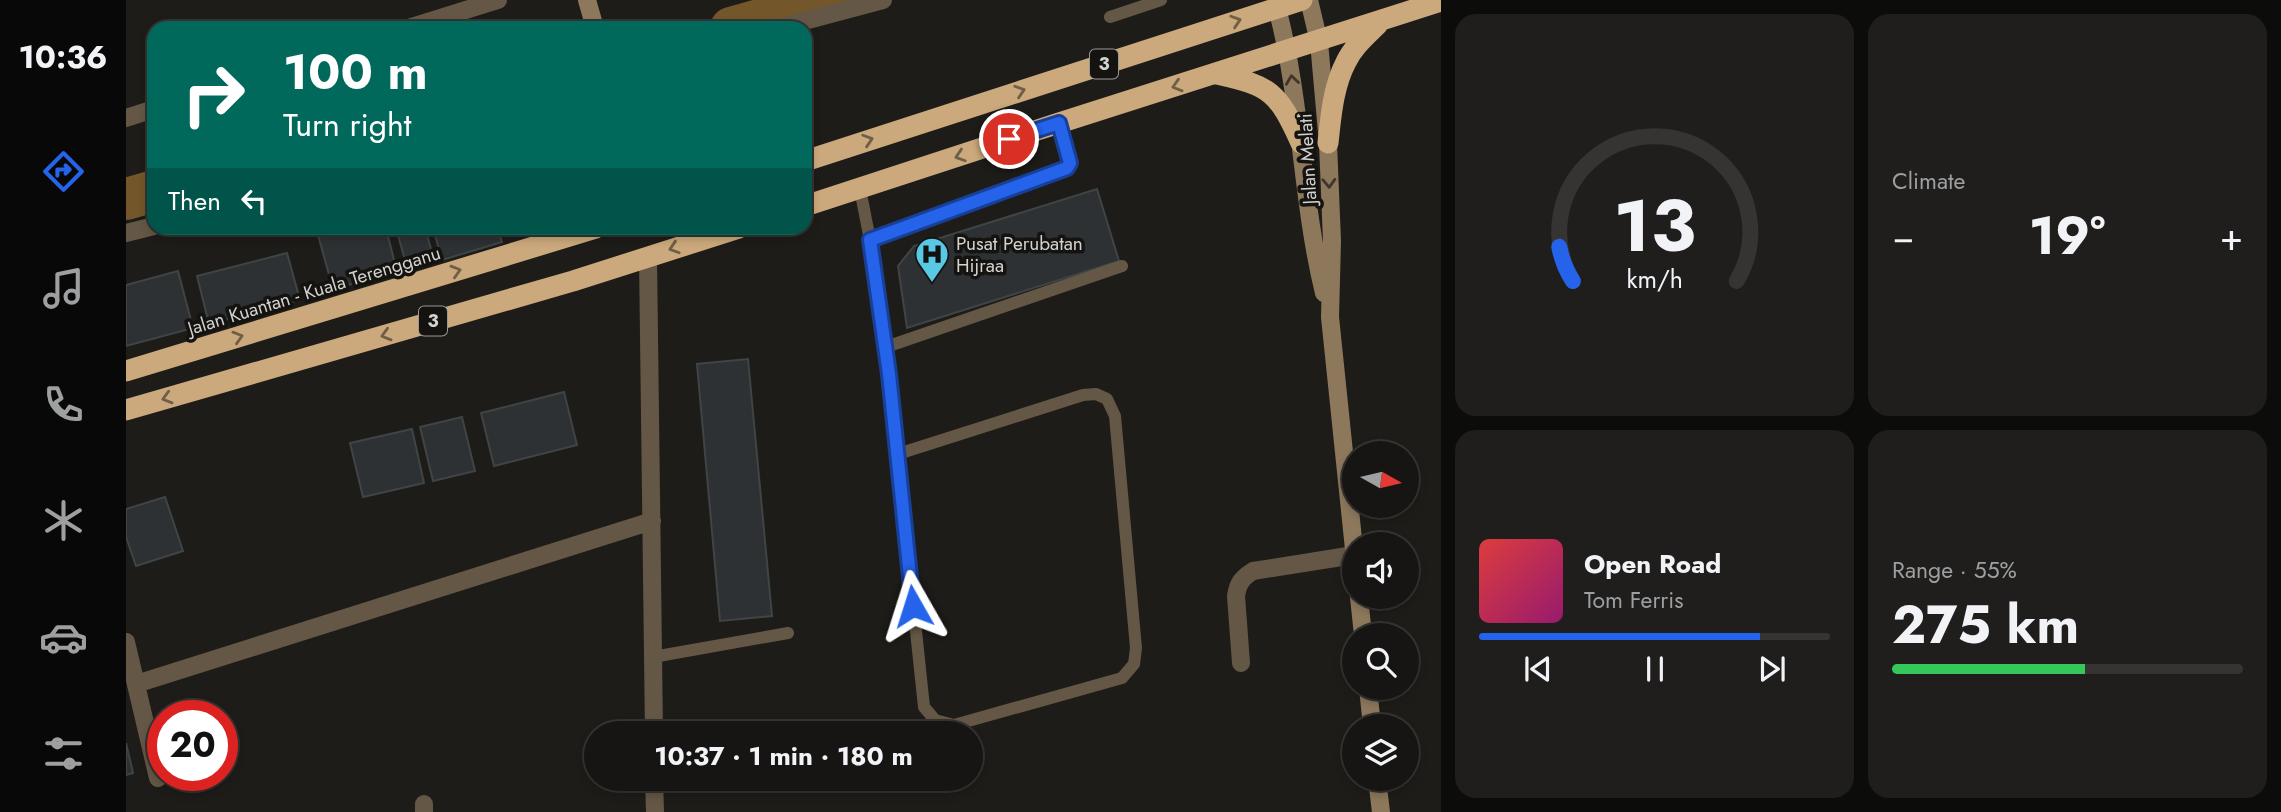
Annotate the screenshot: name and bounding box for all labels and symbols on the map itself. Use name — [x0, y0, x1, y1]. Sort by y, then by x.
one-way arrow — [1230, 15, 1242, 29]
road number: 3 — [1090, 50, 1118, 78]
one-way arrow — [1285, 75, 1300, 86]
one-way arrow — [1171, 77, 1183, 92]
one-way arrow — [1013, 85, 1026, 99]
pin — [979, 109, 1039, 169]
street label: Jalan Melati — [1292, 113, 1324, 208]
one-way arrow — [862, 134, 874, 148]
one-way arrow — [954, 148, 967, 162]
one-way arrow — [1322, 178, 1337, 189]
place label: Pusat Perubatan Hijraa — [956, 230, 1083, 279]
hospital icon: Pusat Perubatan Hijraa — [913, 235, 951, 284]
street label: Jalan Kuantan - Kuala Terengganu — [182, 239, 444, 343]
one-way arrow — [669, 240, 681, 255]
one-way arrow — [450, 264, 462, 279]
road number: 3 — [419, 306, 447, 335]
one-way arrow — [380, 326, 392, 341]
one-way arrow — [232, 331, 244, 346]
one-way arrow — [162, 389, 174, 404]
north arrow — [1342, 441, 1419, 518]
position arrow — [876, 569, 950, 643]
speed limit sign: 20 — [147, 700, 238, 791]

